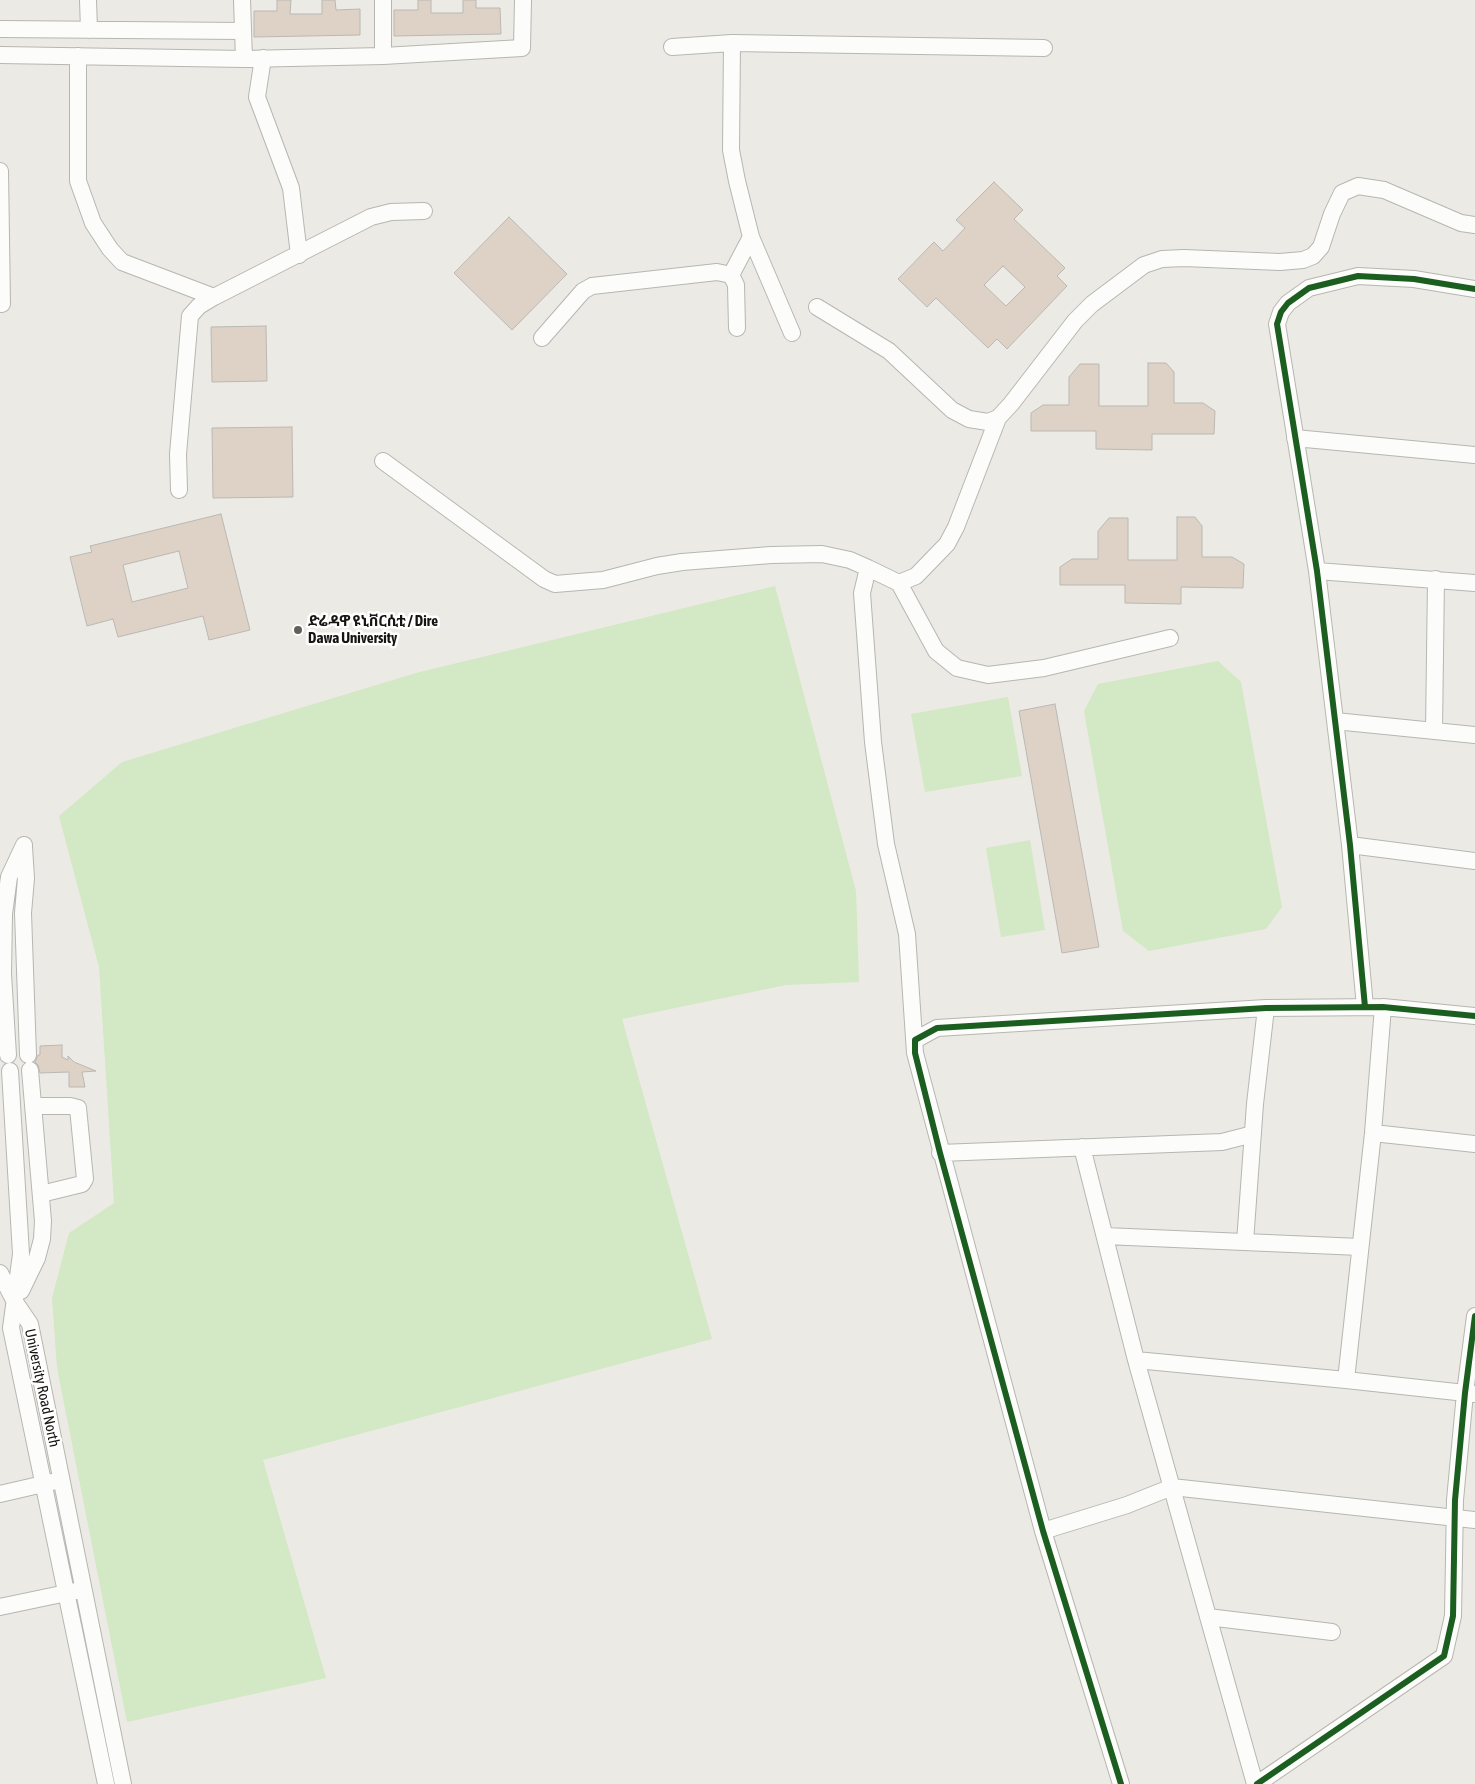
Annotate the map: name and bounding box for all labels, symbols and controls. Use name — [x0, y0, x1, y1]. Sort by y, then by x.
place label: ድሬዳዋ ዩኒቨርሲቲ / Dire Dawa University — [308, 612, 438, 647]
marker: ድሬዳዋ ዩኒቨርሲቲ / Dire Dawa University — [292, 624, 304, 636]
street label: University Road North — [21, 1327, 63, 1449]

